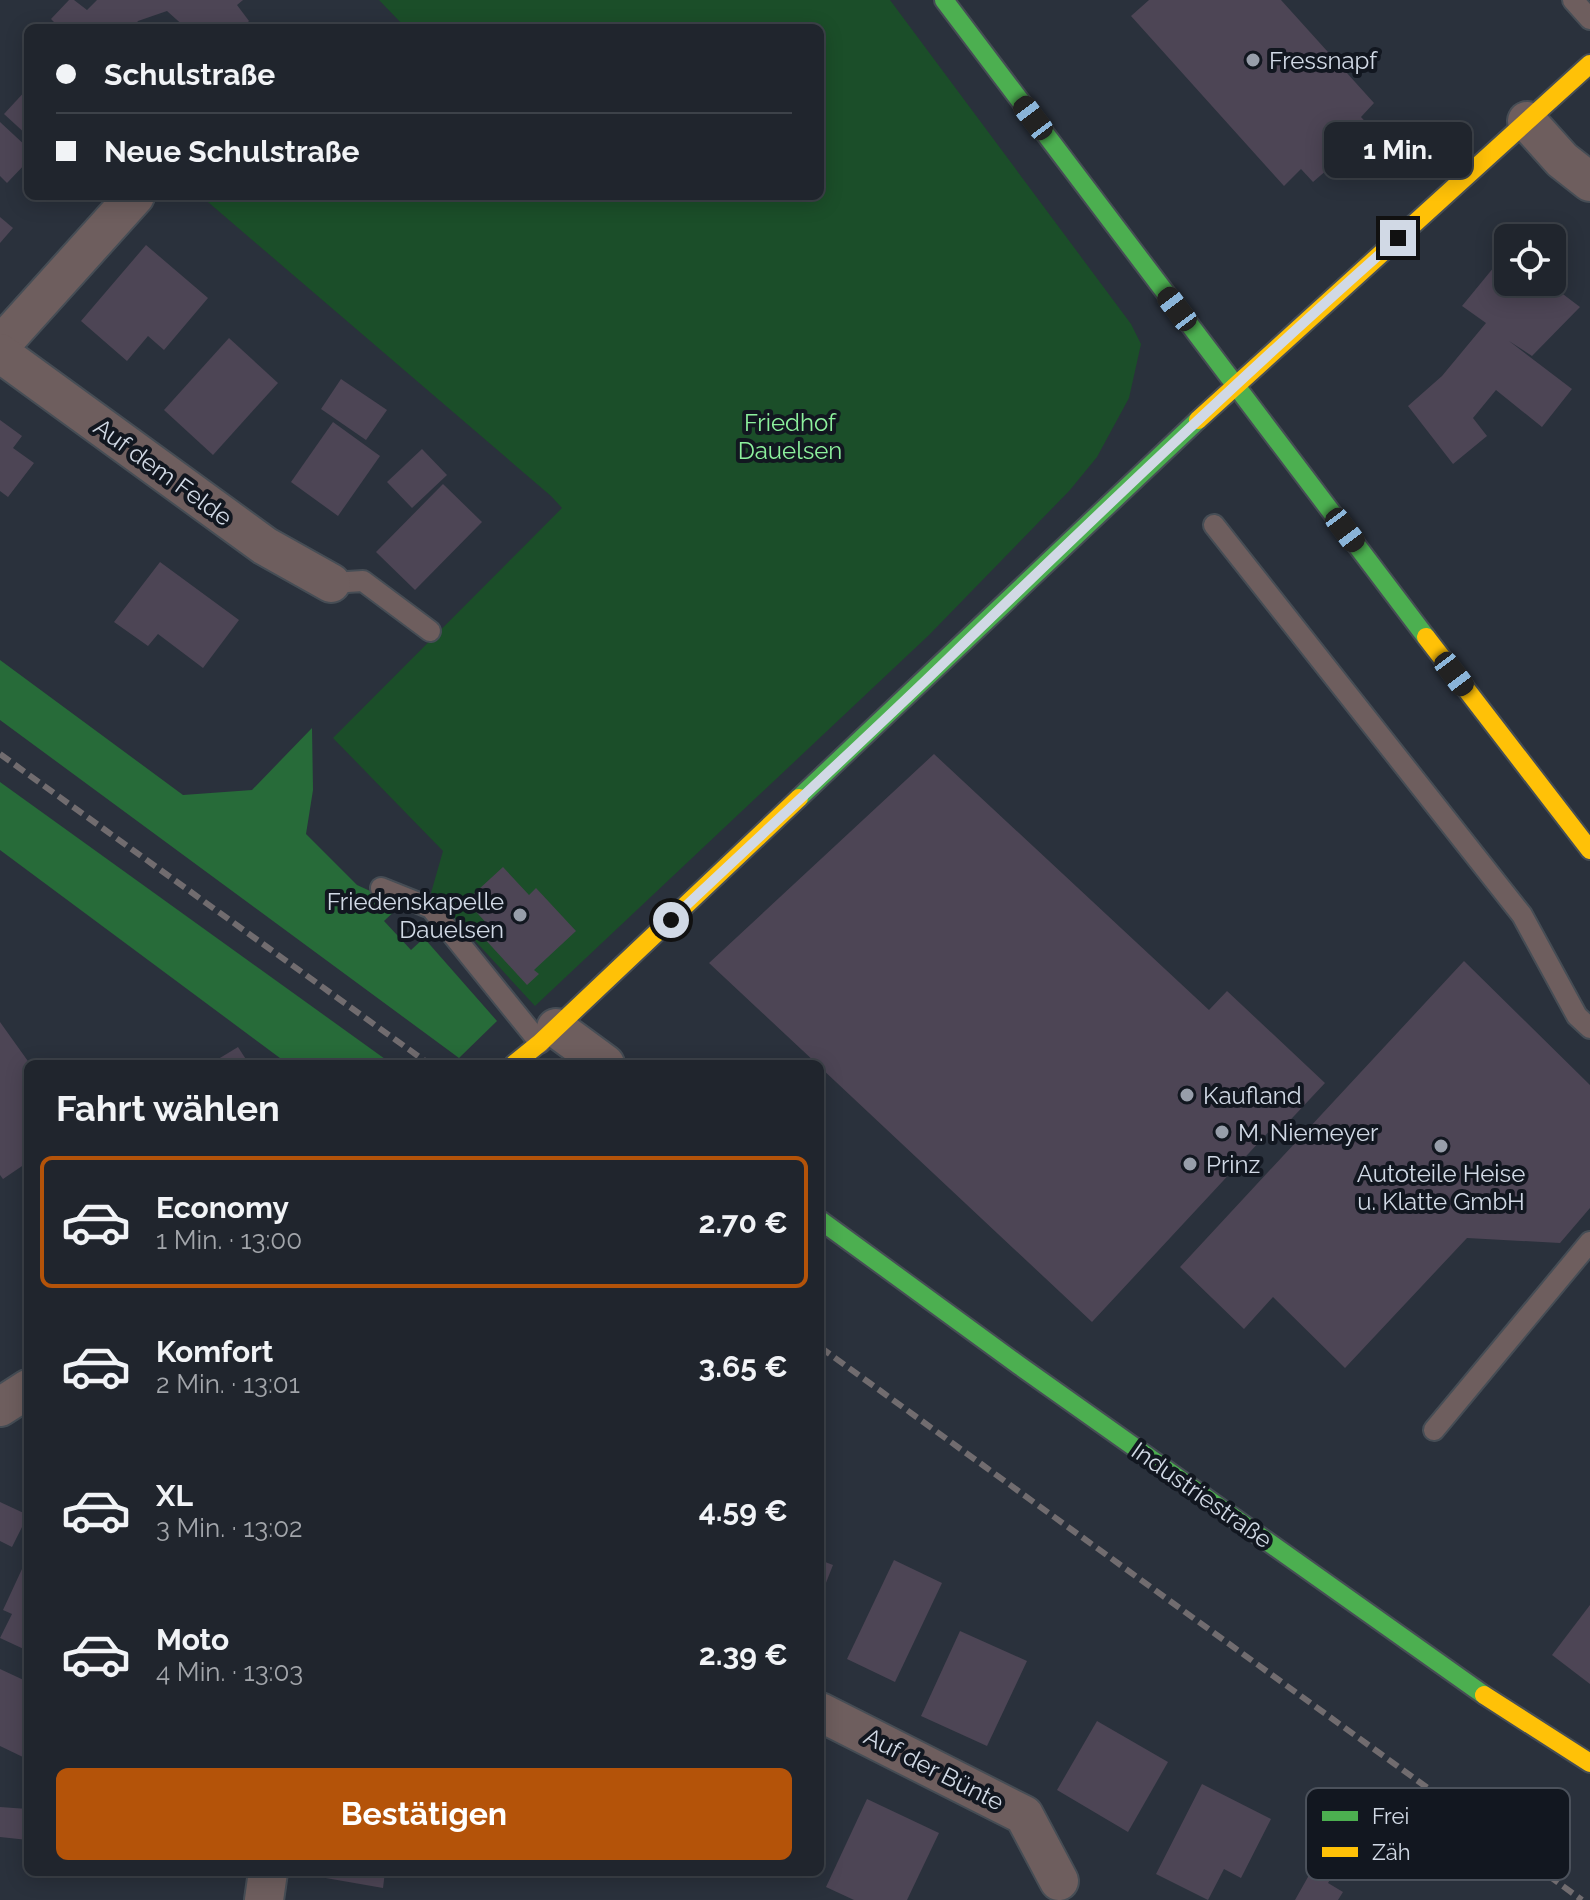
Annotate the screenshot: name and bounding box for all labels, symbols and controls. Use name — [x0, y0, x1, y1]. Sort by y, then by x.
place label: Fressnapf — [1269, 46, 1378, 75]
marker: Fressnapf — [1244, 51, 1262, 69]
text: Schulstraße — [104, 57, 275, 92]
car — [1009, 92, 1057, 144]
callout: 1 Min. — [1324, 122, 1472, 178]
text: Neue Schulstraße — [104, 134, 360, 169]
text: 1 Min. — [1363, 135, 1433, 165]
route end — [1380, 220, 1416, 256]
map controls — [1494, 224, 1566, 296]
button: locate — [1494, 224, 1566, 296]
car — [1153, 283, 1201, 335]
park label: Friedhof Dauelsen — [738, 408, 842, 465]
street label: Auf dem Felde — [88, 412, 238, 532]
car — [1321, 504, 1369, 556]
car — [1430, 648, 1478, 700]
place label: Friedenskapelle Dauelsen — [327, 887, 504, 944]
route start — [653, 902, 689, 938]
marker: Friedenskapelle Dauelsen — [511, 906, 529, 924]
place label: Kaufland — [1203, 1081, 1302, 1110]
marker: Kaufland — [1178, 1086, 1196, 1104]
text: Fahrt wählen — [56, 1087, 280, 1129]
place label: M. Niemeyer — [1238, 1118, 1379, 1147]
marker: M. Niemeyer — [1213, 1123, 1231, 1141]
marker: Autoteile Heise u. Klatte GmbH — [1432, 1137, 1450, 1155]
place label: Prinz — [1206, 1150, 1260, 1179]
marker: Prinz — [1181, 1155, 1199, 1173]
place label: Autoteile Heise u. Klatte GmbH — [1357, 1159, 1525, 1216]
icon: car — [60, 1186, 132, 1258]
text: Economy — [156, 1190, 289, 1225]
text: 2.70 € — [699, 1205, 788, 1240]
text: 1 Min. · 13:00 — [156, 1225, 302, 1255]
icon: car — [60, 1330, 132, 1402]
text: Komfort — [156, 1334, 273, 1369]
text: 3.65 € — [699, 1349, 788, 1384]
text: 2 Min. · 13:01 — [156, 1369, 300, 1399]
street label: Industriestraße — [1126, 1436, 1278, 1554]
icon: car — [60, 1474, 132, 1546]
text: XL — [156, 1478, 193, 1513]
text: 4.59 € — [699, 1493, 788, 1528]
text: 3 Min. · 13:02 — [156, 1513, 303, 1543]
icon: car — [60, 1618, 132, 1690]
text: Moto — [156, 1622, 229, 1657]
text: 2.39 € — [699, 1637, 788, 1672]
text: 4 Min. · 13:03 — [156, 1657, 303, 1687]
street label: Auf der Bünte — [859, 1721, 1009, 1817]
button: Bestätigen — [56, 1768, 792, 1860]
legend — [1306, 1788, 1570, 1880]
text: Frei — [1372, 1803, 1409, 1829]
text: Zäh — [1372, 1839, 1411, 1865]

